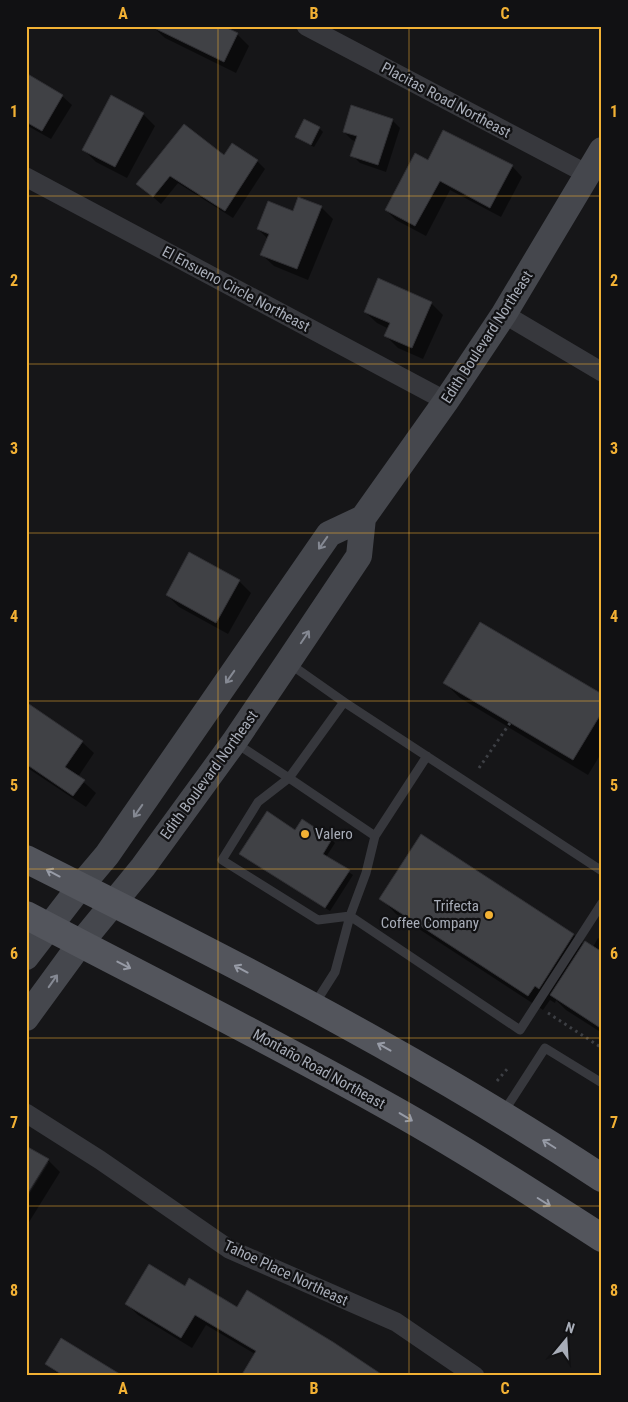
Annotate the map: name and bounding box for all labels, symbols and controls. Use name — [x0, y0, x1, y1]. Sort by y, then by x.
text: A — [118, 4, 128, 23]
text: B — [310, 4, 319, 23]
text: C — [500, 4, 510, 23]
street label: Placitas Road Northeast — [378, 58, 514, 142]
text: 1 — [10, 102, 18, 121]
text: 1 — [610, 102, 618, 121]
street label: El Ensueno Circle Northeast — [159, 242, 313, 336]
street label: Edith Boulevard Northeast — [437, 267, 537, 407]
text: 2 — [10, 271, 18, 290]
text: 2 — [610, 271, 618, 290]
text: 3 — [10, 439, 18, 458]
text: 3 — [610, 439, 618, 458]
one-way arrow — [318, 536, 328, 550]
text: 4 — [10, 607, 18, 626]
text: 4 — [610, 607, 618, 626]
one-way arrow — [300, 630, 310, 644]
one-way arrow — [225, 670, 235, 684]
street label: Edith Boulevard Northeast — [156, 707, 262, 843]
text: 5 — [10, 776, 18, 795]
text: 5 — [610, 776, 618, 795]
one-way arrow — [133, 804, 143, 818]
place label: Valero — [315, 825, 353, 843]
marker: Valero — [299, 828, 311, 840]
one-way arrow — [46, 868, 61, 877]
place label: Trifecta Coffee Company — [381, 897, 479, 932]
marker: Trifecta Coffee Company — [483, 909, 495, 921]
text: 6 — [10, 944, 18, 963]
text: 6 — [610, 944, 618, 963]
one-way arrow — [116, 961, 131, 970]
one-way arrow — [234, 964, 249, 973]
one-way arrow — [48, 974, 58, 988]
street label: Montaño Road Northeast — [250, 1025, 388, 1113]
one-way arrow — [377, 1041, 392, 1051]
one-way arrow — [398, 1112, 412, 1122]
text: 7 — [10, 1113, 18, 1132]
text: 7 — [610, 1113, 618, 1132]
one-way arrow — [543, 1139, 557, 1149]
one-way arrow — [537, 1197, 551, 1207]
street label: Tahoe Place Northeast — [221, 1236, 351, 1310]
text: 8 — [10, 1281, 18, 1300]
text: 8 — [610, 1281, 618, 1300]
north arrow — [540, 1314, 590, 1364]
text: N — [563, 1319, 577, 1337]
text: A — [118, 1379, 128, 1398]
text: B — [310, 1379, 319, 1398]
text: C — [500, 1379, 510, 1398]

